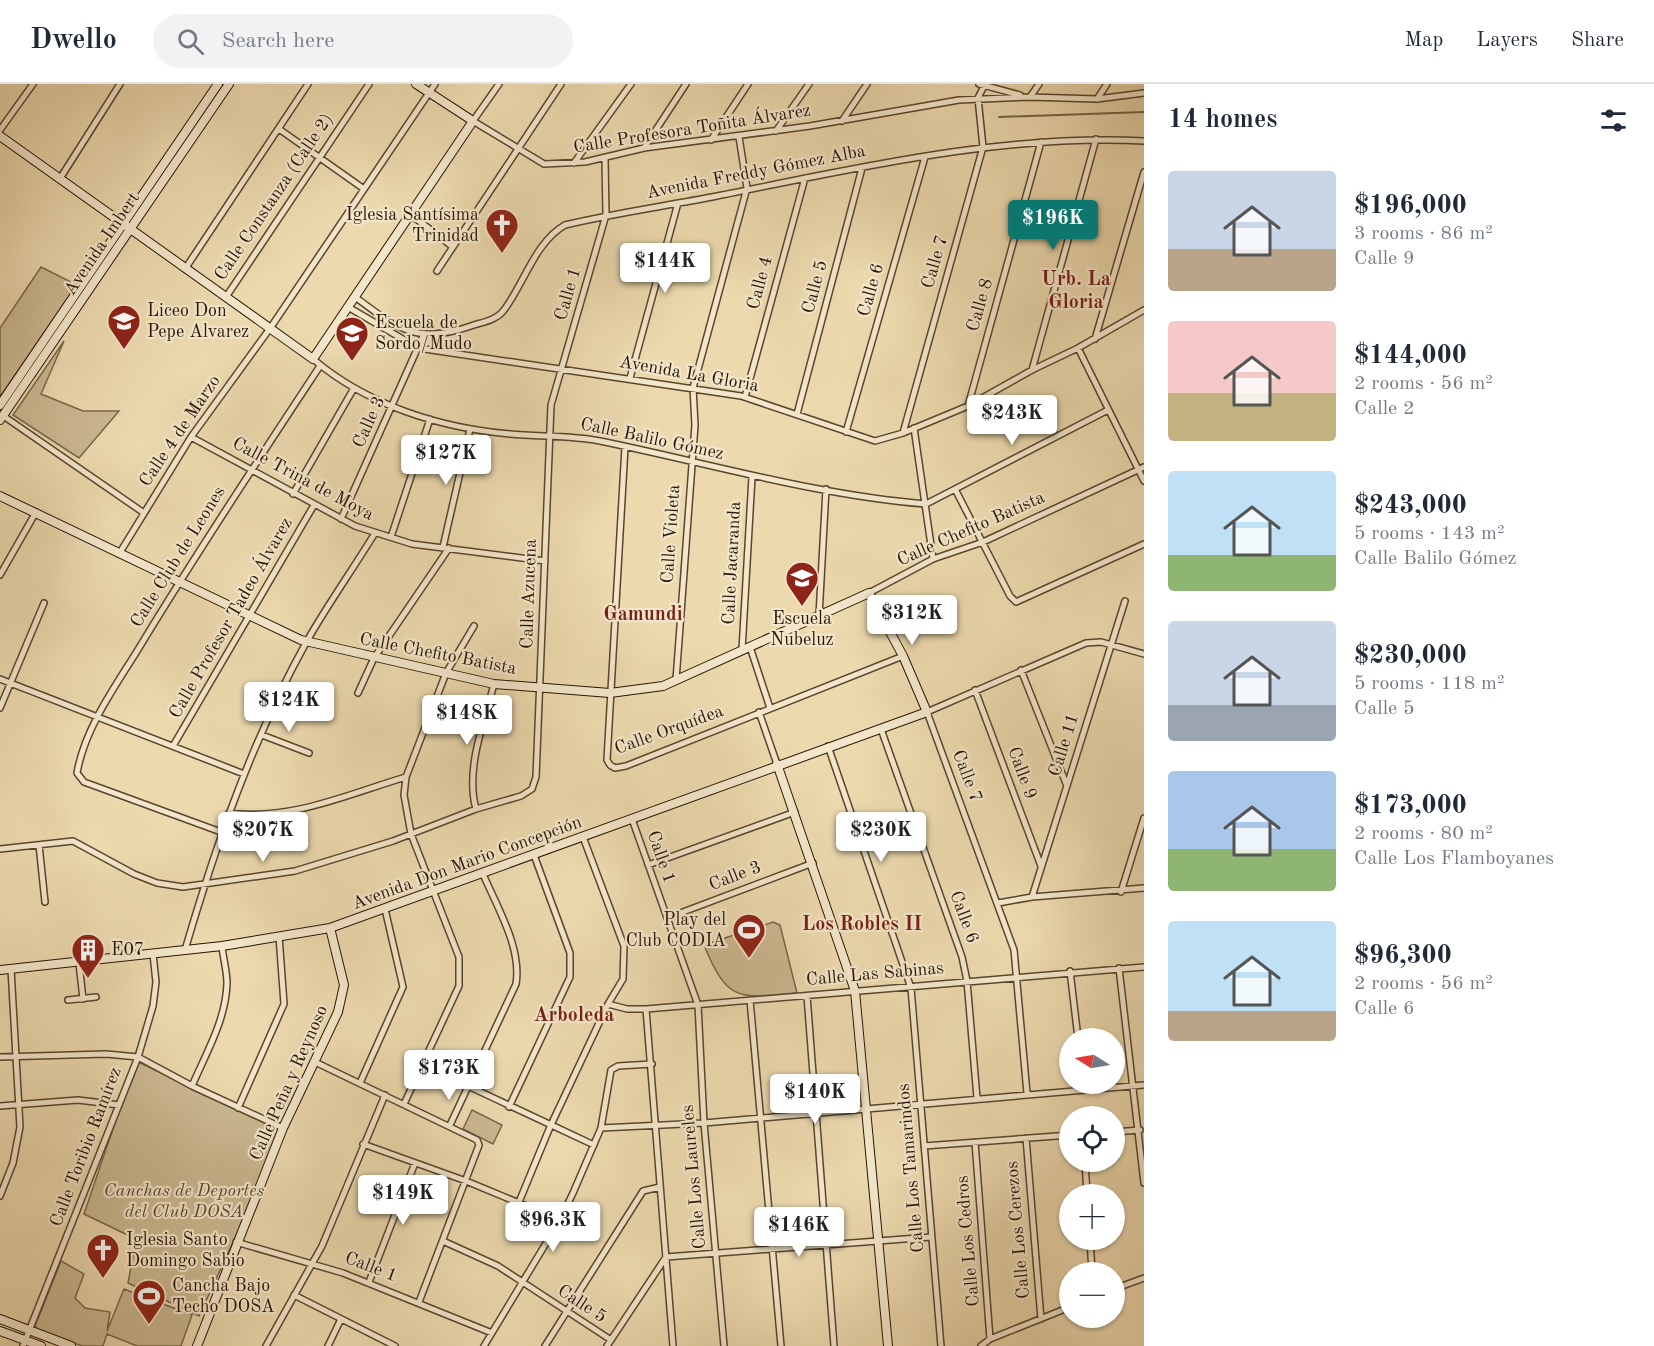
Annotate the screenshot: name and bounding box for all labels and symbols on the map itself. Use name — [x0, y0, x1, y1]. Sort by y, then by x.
street label: Calle Profesora Toñita Álvarez — [571, 97, 812, 157]
street label: Calle Constanza (Calle 2) — [211, 110, 337, 284]
street label: Avenida Freddy Gómez Alba — [645, 142, 867, 202]
street label: Avenida Imbert — [61, 189, 143, 299]
pin: $196K — [1011, 200, 1095, 251]
place label: Iglesia Santísima Trinidad — [346, 206, 479, 245]
church icon: Iglesia Santísima Trinidad — [484, 207, 520, 254]
street label: Calle 7 — [919, 233, 951, 291]
pin: $144K — [623, 243, 707, 294]
street label: Calle 4 — [744, 254, 776, 312]
street label: Calle 5 — [799, 258, 831, 316]
street label: Calle 6 — [855, 261, 887, 319]
street label: Calle 1 — [552, 265, 584, 323]
district label: Urb. La Gloria — [1041, 270, 1111, 313]
street label: Calle 8 — [964, 276, 996, 334]
place label: Liceo Don Pepe Alvarez — [147, 302, 249, 341]
school or university icon: Liceo Don Pepe Alvarez — [106, 303, 142, 350]
place label: Escuela de Sordo/Mudo — [375, 314, 472, 353]
school or university icon: Escuela de Sordo/Mudo — [334, 315, 370, 362]
street label: Avenida La Gloria — [618, 353, 760, 395]
street label: Calle 4 de Marzo — [136, 372, 224, 490]
street label: Calle 3 — [350, 393, 388, 451]
pin: $243K — [970, 395, 1054, 446]
street label: Calle Balilo Gómez — [579, 415, 725, 463]
street label: Calle Trina de Moya — [229, 434, 377, 524]
pin: $127K — [404, 435, 488, 486]
street label: Calle Club de Leones — [127, 483, 229, 631]
street label: Calle Violeta — [659, 484, 683, 584]
street label: Calle Chefito Batista — [895, 488, 1048, 570]
street label: Calle Jacaranda — [720, 501, 744, 625]
street label: Calle Profesor Tadeo Álvarez — [163, 513, 296, 721]
street label: Calle Azucena — [518, 539, 540, 649]
school or university icon: Escuela Nubeluz — [784, 560, 820, 607]
pin: $312K — [870, 595, 954, 646]
district label: Gamundi — [603, 605, 683, 625]
place label: Escuela Nubeluz — [770, 610, 834, 649]
street label: Calle Chefito Batista — [358, 630, 518, 678]
pin: $124K — [247, 682, 331, 733]
pin: $148K — [425, 695, 509, 746]
street label: Calle Orquídea — [612, 702, 726, 758]
street label: Calle 11 — [1046, 711, 1082, 779]
street label: Calle 9 — [1004, 744, 1040, 802]
street label: Calle 7 — [949, 747, 985, 805]
pin: $207K — [221, 812, 305, 863]
pin: $230K — [839, 812, 923, 863]
street label: Avenida Don Mario Concepción — [350, 813, 584, 913]
street label: Calle 1 — [644, 828, 678, 886]
street label: Calle 3 — [706, 858, 764, 894]
street label: Calle 6 — [946, 888, 982, 946]
place label: Play del Club CODIA — [626, 911, 726, 950]
sports icon: Play del Club CODIA — [731, 912, 767, 959]
district label: Los Robles II — [802, 915, 922, 935]
building icon: E07 — [70, 932, 106, 979]
place label: E07 — [111, 941, 144, 959]
street label: Calle Las Sabinas — [805, 959, 945, 989]
street label: Calle Peña y Reynoso — [247, 1003, 331, 1163]
district label: Arboleda — [534, 1006, 614, 1026]
north arrow — [1059, 1028, 1125, 1094]
pin: $173K — [407, 1050, 491, 1101]
street label: Calle Toribio Ramírez — [47, 1065, 125, 1229]
pin: $140K — [773, 1074, 857, 1125]
street label: Calle Los Tamarindos — [895, 1082, 927, 1253]
street label: Calle Los Laureles — [679, 1104, 709, 1250]
street label: Calle Los Cerezos — [1003, 1160, 1033, 1300]
street label: Calle Los Cedros — [953, 1174, 983, 1307]
pin: $149K — [361, 1175, 445, 1226]
park label: Canchas de Deportes del Club DOSA — [104, 1182, 265, 1221]
pin: $96.3K — [504, 1202, 602, 1253]
pin: $146K — [757, 1207, 841, 1258]
place label: Iglesia Santo Domingo Sabio — [126, 1231, 245, 1270]
church icon: Iglesia Santo Domingo Sabio — [85, 1232, 121, 1279]
street label: Calle 1 — [342, 1249, 400, 1285]
place label: Cancha Bajo Techo DOSA — [172, 1277, 275, 1316]
sports icon: Cancha Bajo Techo DOSA — [131, 1278, 167, 1325]
street label: Calle 5 — [554, 1282, 610, 1326]

